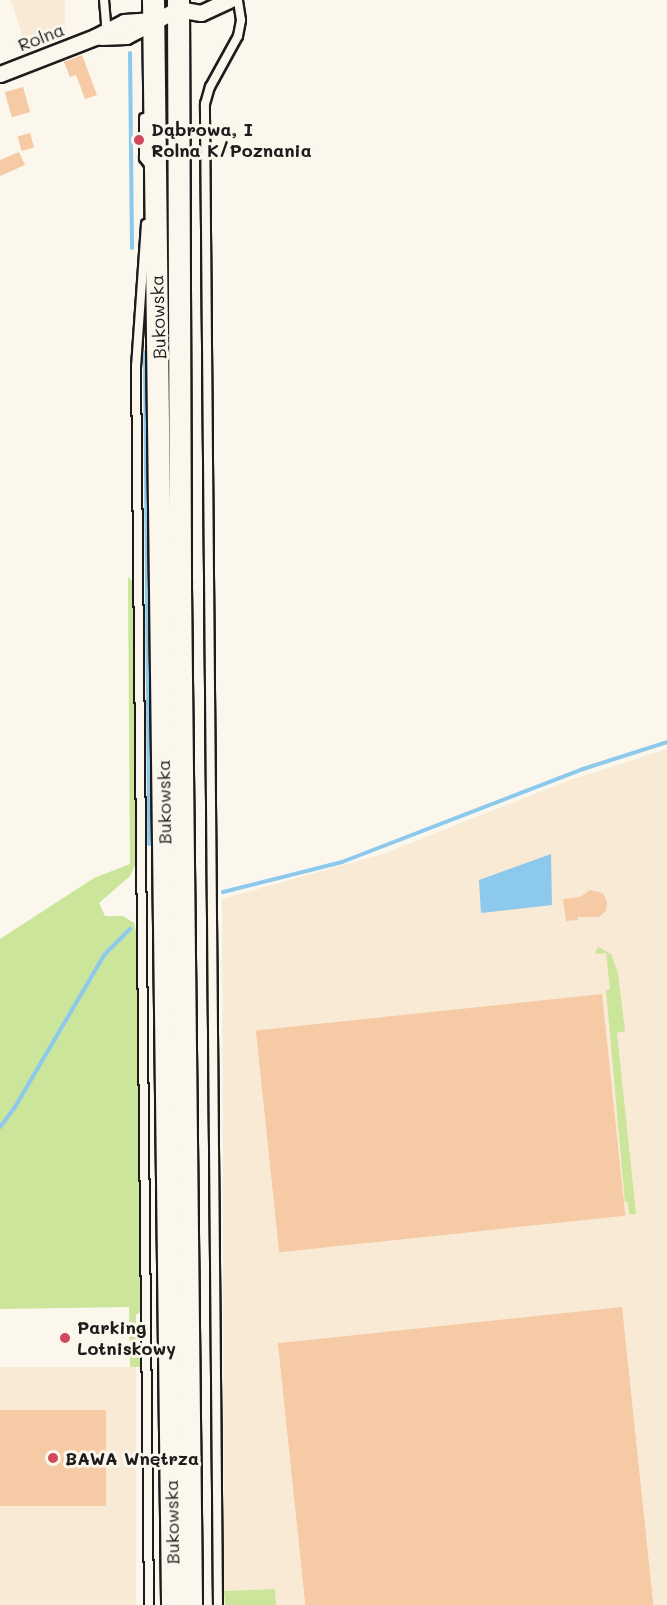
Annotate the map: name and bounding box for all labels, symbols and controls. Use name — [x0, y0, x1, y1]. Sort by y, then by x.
street label: Rolna — [15, 18, 67, 56]
place label: Dąbrowa, I Rolna K/Poznania — [151, 119, 312, 162]
marker: Dąbrowa, I Rolna K/Poznania — [132, 133, 146, 147]
street label: Bukowska — [146, 274, 170, 360]
street label: Bukowska — [152, 759, 176, 845]
place label: Parking Lotniskowy — [77, 1317, 176, 1360]
marker: Parking Lotniskowy — [58, 1331, 72, 1345]
place label: BAWA Wnętrza — [65, 1447, 199, 1469]
marker: BAWA Wnętrza — [46, 1451, 60, 1465]
street label: Bukowska — [160, 1479, 184, 1565]

